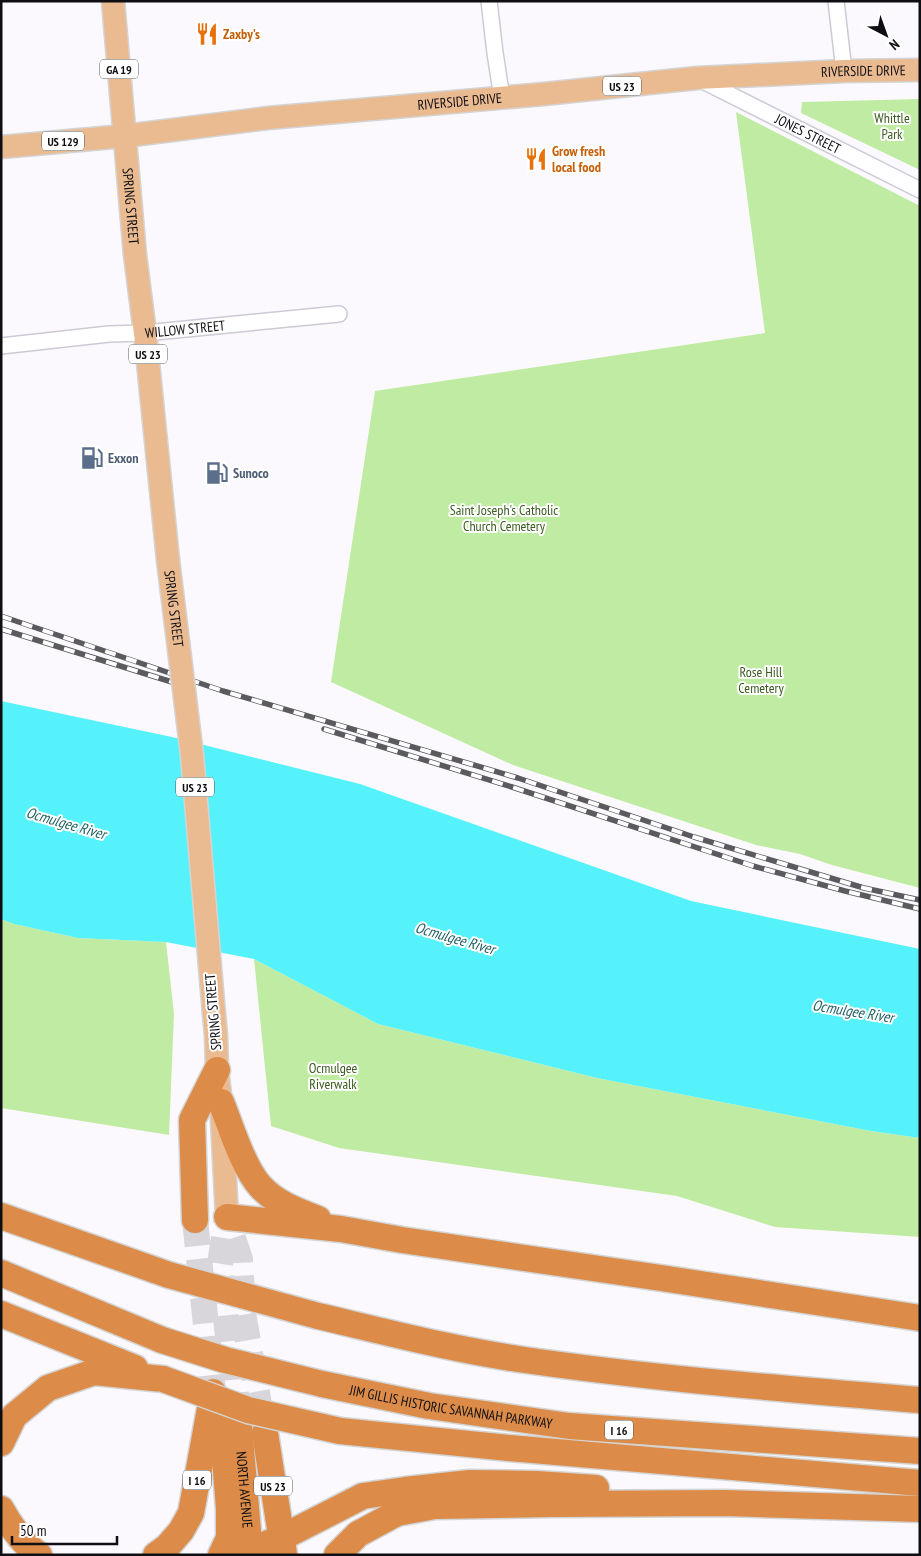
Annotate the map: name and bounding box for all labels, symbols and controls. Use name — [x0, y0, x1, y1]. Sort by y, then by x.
north arrow — [861, 10, 911, 60]
restaurant icon: Zaxby's — [194, 21, 220, 47]
place label: Zaxby's — [223, 25, 260, 43]
text: N — [886, 36, 903, 54]
road number: GA 19 — [100, 60, 138, 78]
street label: RIVERSIDE DRIVE — [821, 61, 906, 81]
road number: US 23 — [603, 76, 641, 95]
street label: RIVERSIDE DRIVE — [417, 89, 503, 114]
street label: JONES STREET — [771, 109, 844, 158]
park label: Whittle Park — [874, 109, 910, 143]
road number: US 129 — [42, 132, 84, 150]
place label: Grow fresh local food — [552, 142, 605, 176]
restaurant icon: Grow fresh local food — [523, 146, 549, 172]
street label: SPRING STREET — [118, 167, 143, 246]
street label: WILLOW STREET — [144, 316, 227, 342]
road number: US 23 — [129, 344, 167, 364]
fuel station icon: Exxon — [79, 445, 105, 471]
place label: Exxon — [108, 449, 138, 467]
fuel station icon: Sunoco — [204, 460, 230, 486]
place label: Sunoco — [233, 464, 269, 482]
park label: Saint Joseph's Catholic Church Cemetery — [450, 501, 558, 535]
street label: SPRING STREET — [160, 569, 188, 649]
park label: Rose Hill Cemetery — [738, 663, 784, 697]
road number: US 23 — [176, 778, 214, 796]
water label: Ocmulgee River — [24, 803, 110, 844]
water label: Ocmulgee River — [413, 918, 499, 959]
street label: SPRING STREET — [201, 972, 225, 1051]
water label: Ocmulgee River — [811, 995, 897, 1027]
park label: Ocmulgee Riverwalk — [309, 1059, 358, 1093]
street label: JIM GILLIS HISTORIC SAVANNAH PARKWAY — [347, 1381, 554, 1433]
road number: I 16 — [605, 1420, 633, 1440]
street label: NORTH AVENUE — [232, 1451, 257, 1529]
road number: I 16 — [183, 1470, 211, 1490]
road number: US 23 — [254, 1476, 292, 1495]
scale bar — [12, 1514, 118, 1546]
text: 50 m — [20, 1521, 46, 1540]

